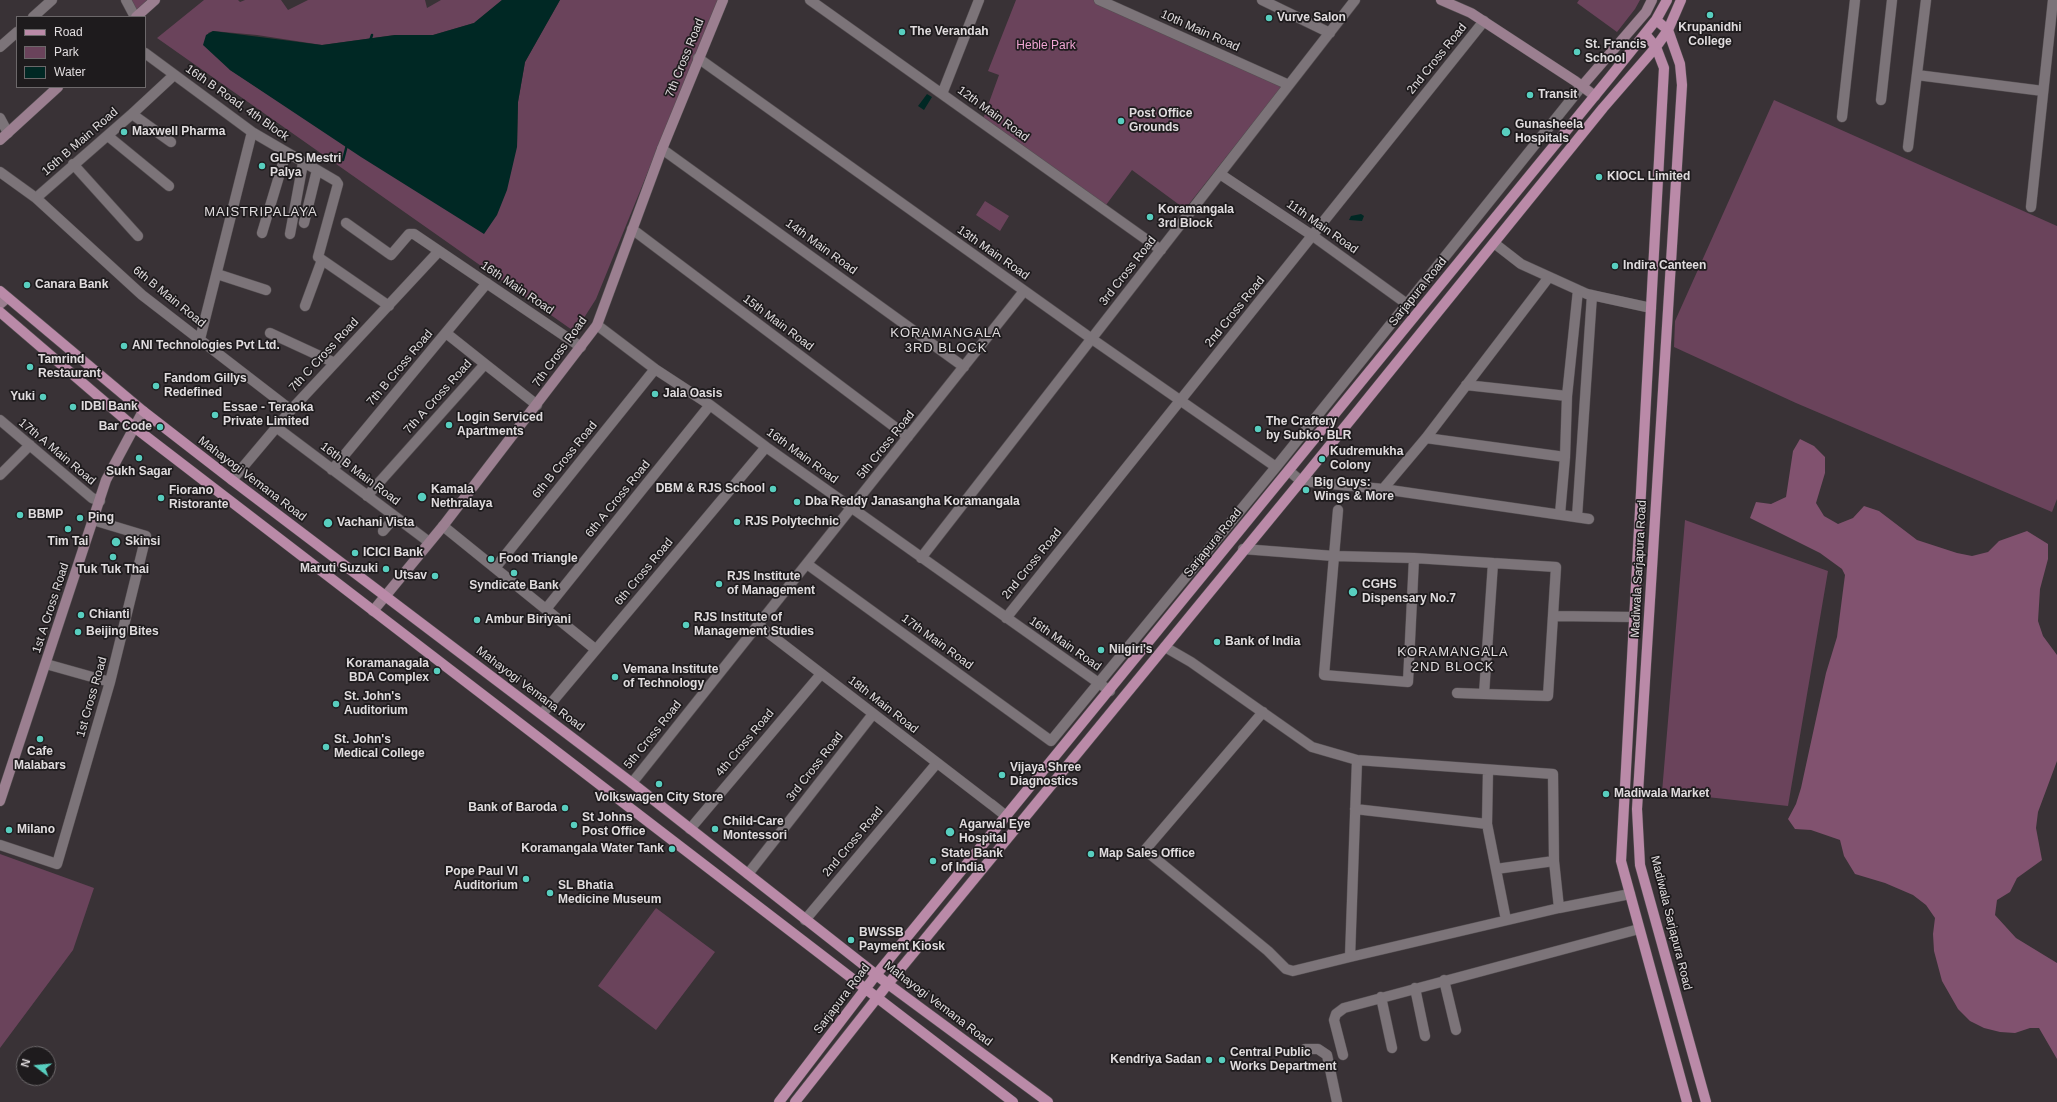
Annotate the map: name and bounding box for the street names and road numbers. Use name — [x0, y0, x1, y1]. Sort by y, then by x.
street label: 10th Main Road — [1158, 7, 1242, 55]
street label: 7th Cross Road — [663, 17, 707, 99]
street label: 2nd Cross Road — [1404, 21, 1470, 97]
street label: 16th B Road, 4th Block — [183, 62, 291, 144]
street label: 12th Main Road — [954, 83, 1032, 145]
street label: 16th B Main Road — [39, 105, 121, 179]
street label: 11th Main Road — [1284, 197, 1360, 257]
street label: 14th Main Road — [782, 216, 860, 278]
street label: 13th Main Road — [954, 223, 1032, 283]
street label: 3rd Cross Road — [1096, 233, 1160, 309]
street label: Sarjapura Road — [1386, 255, 1450, 329]
street label: 16th Main Road — [478, 258, 556, 318]
street label: 6th B Main Road — [130, 263, 208, 331]
street label: 2nd Cross Road — [1202, 274, 1268, 350]
street label: 15th Main Road — [740, 292, 816, 354]
street label: 7th Cross Road — [530, 314, 590, 390]
street label: 7th C Cross Road — [286, 315, 362, 395]
street label: 7th B Cross Road — [364, 327, 436, 409]
street label: 7th A Cross Road — [401, 357, 475, 437]
street label: 5th Cross Road — [854, 408, 918, 482]
street label: 17th A Main Road — [16, 416, 98, 488]
street label: 6th B Cross Road — [530, 419, 600, 501]
street label: 16th Main Road — [763, 425, 841, 487]
street label: Mahayogi Vemana Road — [195, 434, 309, 524]
street label: 16th B Main Road — [317, 439, 403, 509]
street label: 6th A Cross Road — [583, 458, 653, 540]
street label: Madiwala Sarjapura Road — [1628, 500, 1650, 638]
street label: Sarjapura Road — [1181, 506, 1245, 580]
street label: 2nd Cross Road — [999, 526, 1065, 602]
street label: 6th Cross Road — [612, 535, 676, 609]
street label: 1st A Cross Road — [30, 561, 72, 655]
street label: 17th Main Road — [898, 611, 976, 673]
street label: 16th Main Road — [1026, 614, 1104, 674]
street label: Mahayogi Vemana Road — [473, 644, 587, 734]
street label: 1st Cross Road — [74, 655, 110, 739]
street label: 18th Main Road — [845, 673, 921, 737]
street label: 5th Cross Road — [621, 698, 685, 772]
street label: 4th Cross Road — [713, 706, 777, 780]
street label: 3rd Cross Road — [783, 729, 847, 805]
street label: 2nd Cross Road — [820, 804, 886, 880]
street label: Madiwala Sarjapura Road — [1647, 854, 1695, 992]
street label: Mahayogi Vemana Road — [881, 959, 995, 1049]
street label: Sarjapura Road — [811, 961, 873, 1037]

